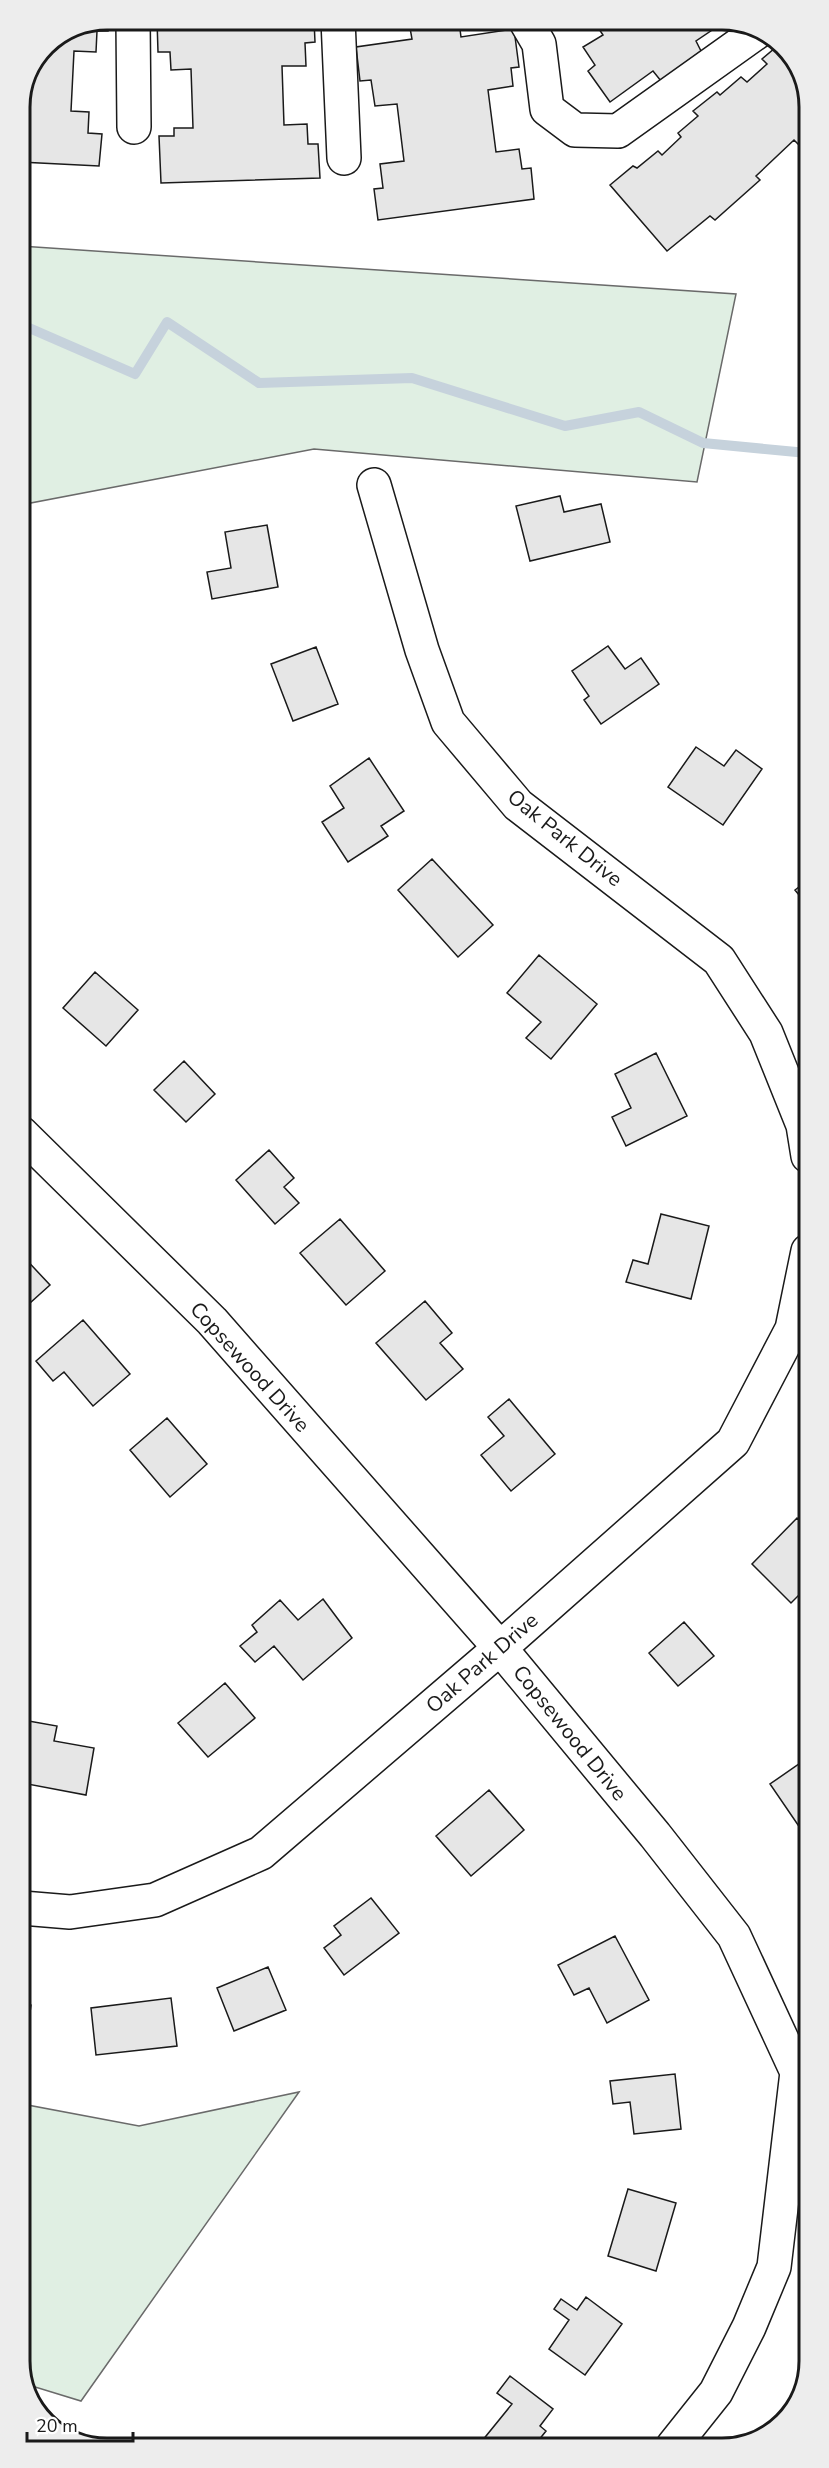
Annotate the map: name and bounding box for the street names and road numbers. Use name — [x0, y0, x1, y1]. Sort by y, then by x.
street label: Oak Park Drive — [502, 783, 628, 893]
street label: Copsewood Drive — [184, 1296, 316, 1438]
street label: Oak Park Drive — [420, 1606, 544, 1720]
street label: Copsewood Drive — [507, 1659, 633, 1807]

